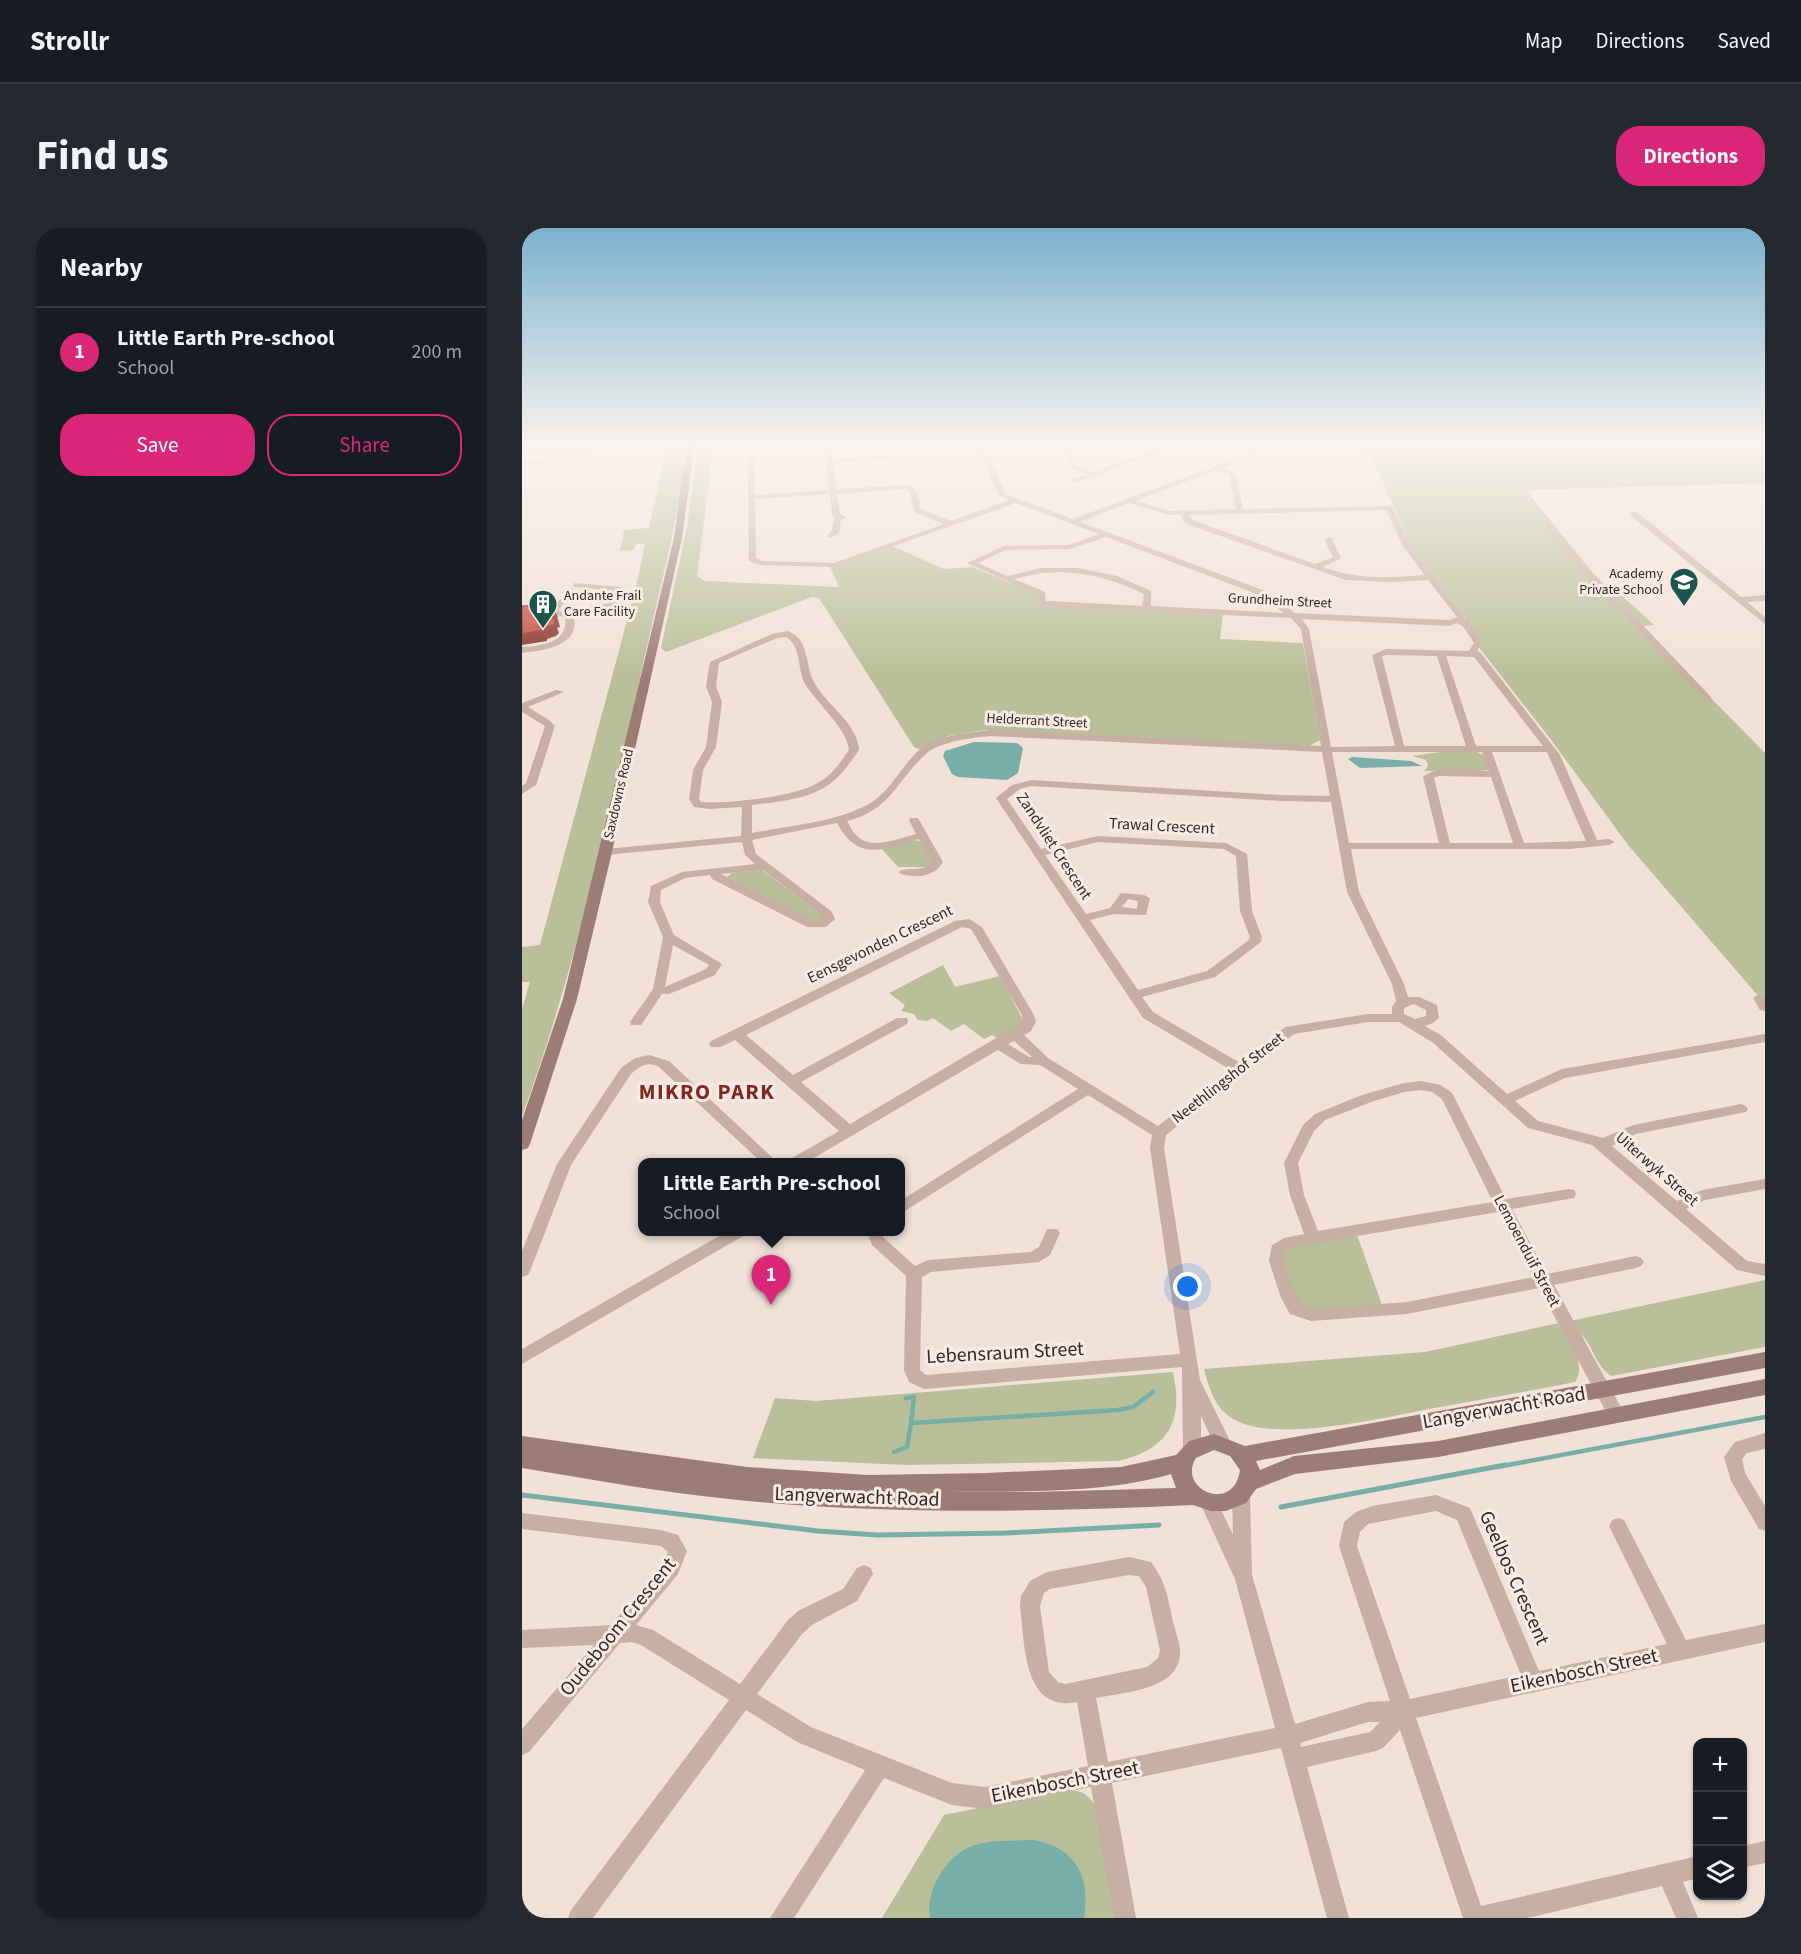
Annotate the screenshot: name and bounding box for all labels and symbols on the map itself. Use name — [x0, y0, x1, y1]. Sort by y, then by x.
place label: Academy Private School — [1579, 564, 1663, 600]
school or university icon: Academy Private School — [1668, 566, 1700, 608]
place label: Andante Frail Care Facility — [564, 586, 642, 622]
building icon: Andante Frail Care Facility — [527, 588, 559, 630]
street label: Grundheim Street — [1228, 588, 1333, 614]
street label: Helderrant Street — [986, 708, 1088, 734]
street label: Saxdowns Road — [599, 747, 639, 841]
street label: Zandvliet Crescent — [1011, 788, 1097, 905]
street label: Trawal Crescent — [1109, 812, 1216, 840]
street label: Eensgevonden Crescent — [804, 899, 957, 989]
street label: Neethlingshof Street — [1167, 1027, 1289, 1129]
district label: MIKRO PARK — [639, 1076, 775, 1108]
street label: Uiterwyk Street — [1611, 1127, 1704, 1212]
street label: Lemoenduif Street — [1488, 1191, 1566, 1311]
pin: 1 — [752, 1256, 790, 1305]
your location — [1173, 1272, 1202, 1301]
street label: Lebensraum Street — [925, 1335, 1085, 1371]
street label: Langverwacht Road — [1420, 1380, 1588, 1436]
street label: Langverwacht Road — [774, 1480, 940, 1514]
street label: Geelbos Crescent — [1472, 1506, 1556, 1650]
street label: Oudeboom Crescent — [553, 1551, 683, 1702]
street label: Eikenbosch Street — [1508, 1642, 1661, 1700]
street label: Eikenbosch Street — [989, 1754, 1142, 1810]

